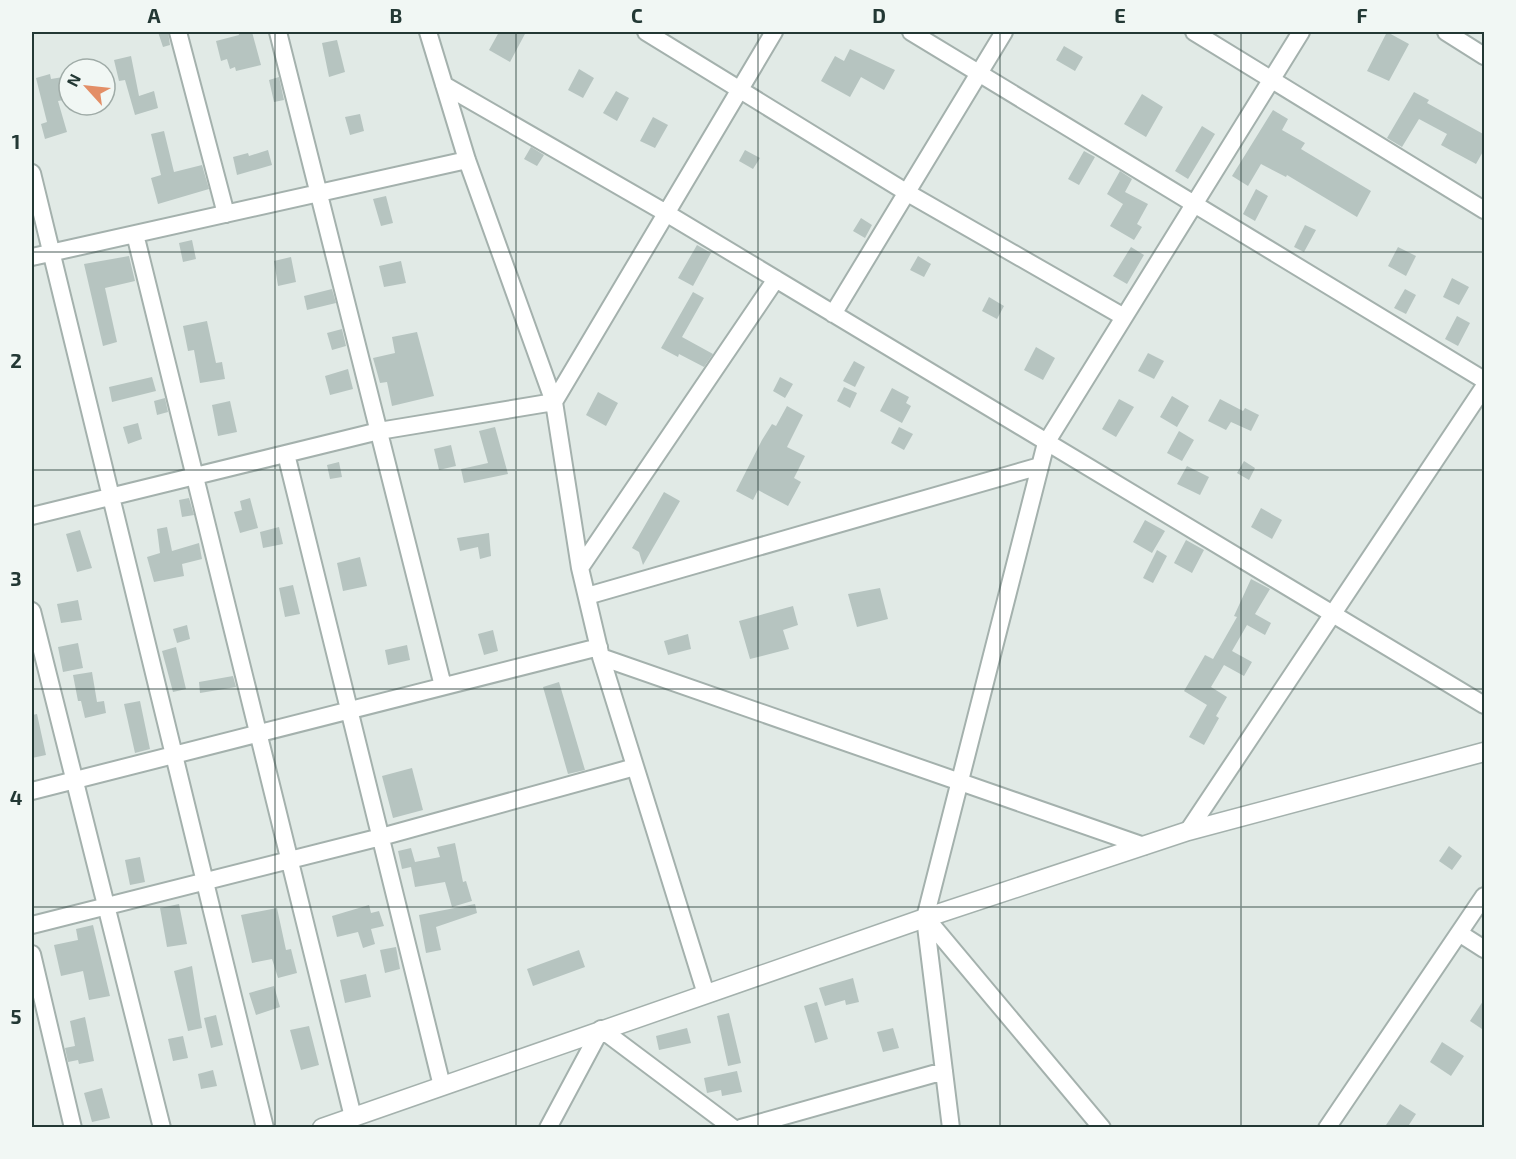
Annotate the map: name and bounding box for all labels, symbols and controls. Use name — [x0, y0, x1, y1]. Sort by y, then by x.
text: A — [147, 3, 161, 27]
text: B — [390, 3, 402, 27]
text: C — [631, 3, 643, 27]
text: D — [872, 3, 886, 27]
text: E — [1114, 3, 1126, 27]
text: F — [1356, 3, 1368, 27]
north arrow — [57, 57, 117, 117]
text: N — [62, 70, 84, 89]
text: 1 — [12, 129, 20, 153]
text: 2 — [10, 348, 22, 372]
text: 3 — [10, 566, 22, 590]
text: 4 — [10, 785, 23, 809]
text: 5 — [10, 1004, 22, 1028]

